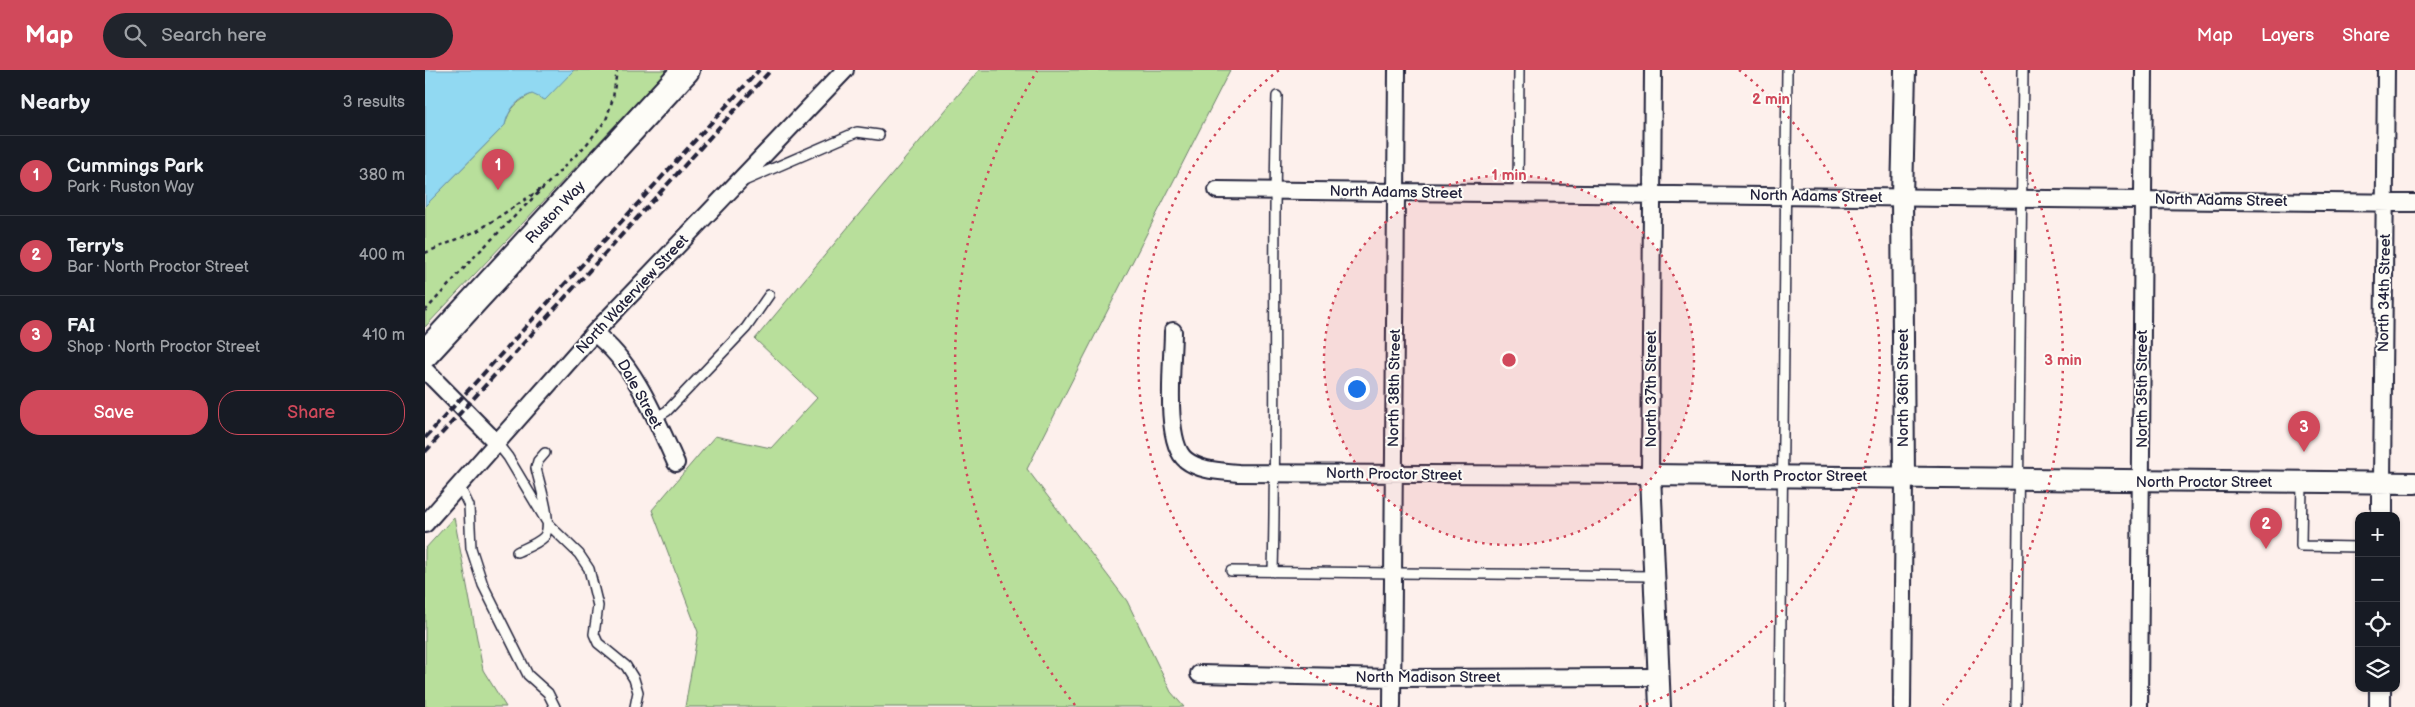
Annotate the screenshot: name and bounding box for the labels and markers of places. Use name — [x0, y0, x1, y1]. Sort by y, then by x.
pin: 1 — [482, 149, 514, 190]
centre of rings — [1500, 351, 1518, 369]
pin: 3 — [2288, 411, 2320, 452]
pin: 2 — [2250, 508, 2282, 549]

